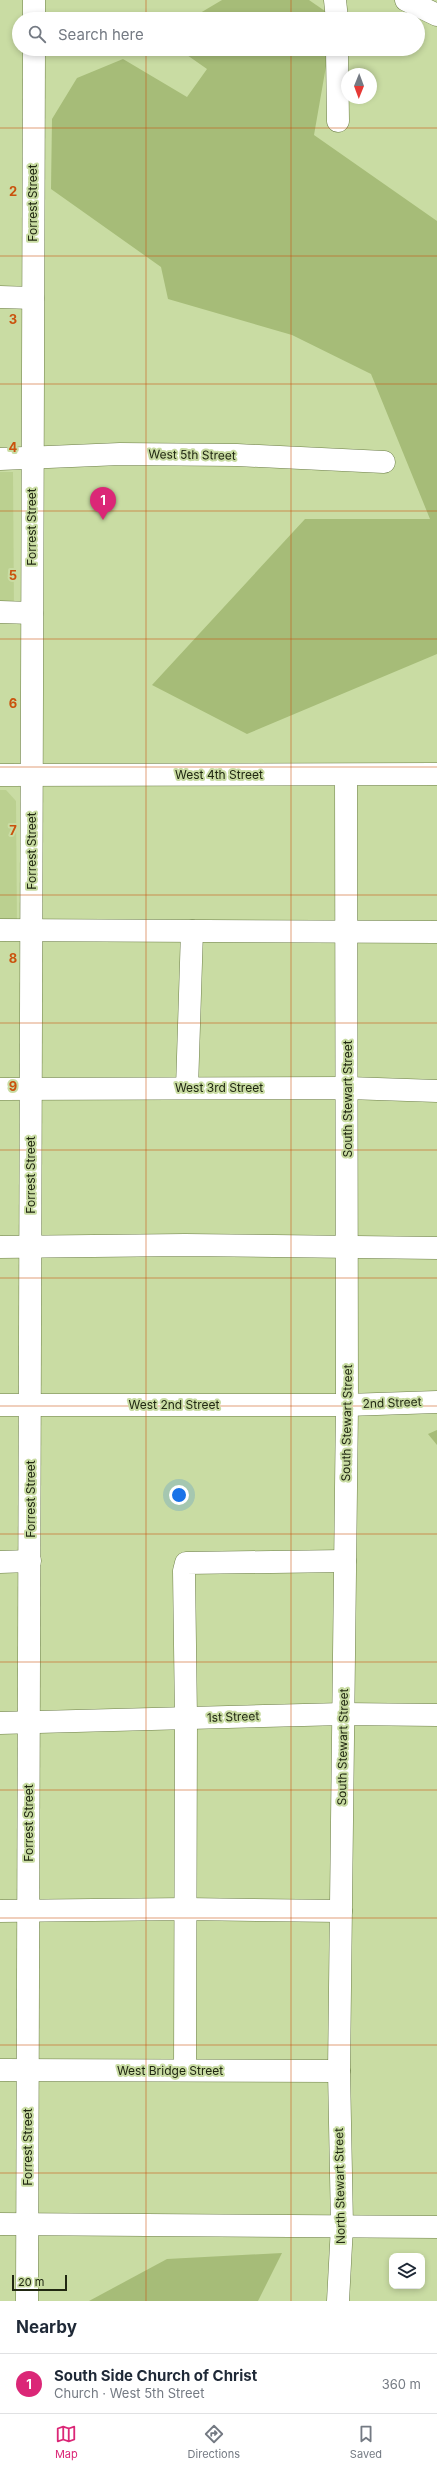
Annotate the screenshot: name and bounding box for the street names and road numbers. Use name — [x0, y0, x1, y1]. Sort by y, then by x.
street label: Forrest Street — [25, 164, 40, 242]
street label: West 5th Street — [148, 446, 236, 463]
street label: Forrest Street — [24, 488, 39, 566]
street label: West 4th Street — [175, 767, 263, 782]
street label: Forrest Street — [24, 812, 39, 890]
street label: South Stewart Street — [340, 1040, 355, 1158]
street label: West 3rd Street — [175, 1080, 263, 1095]
street label: Forrest Street — [23, 1136, 38, 1214]
street label: South Stewart Street — [338, 1364, 355, 1482]
street label: 2nd Street — [362, 1394, 422, 1411]
street label: West 2nd Street — [129, 1397, 219, 1412]
street label: Forrest Street — [23, 1460, 38, 1538]
street label: South Stewart Street — [334, 1688, 351, 1806]
street label: 1st Street — [207, 1708, 259, 1725]
street label: Forrest Street — [21, 1784, 36, 1862]
street label: West Bridge Street — [117, 2063, 223, 2078]
street label: Forrest Street — [20, 2108, 35, 2186]
street label: North Stewart Street — [331, 2128, 348, 2244]

